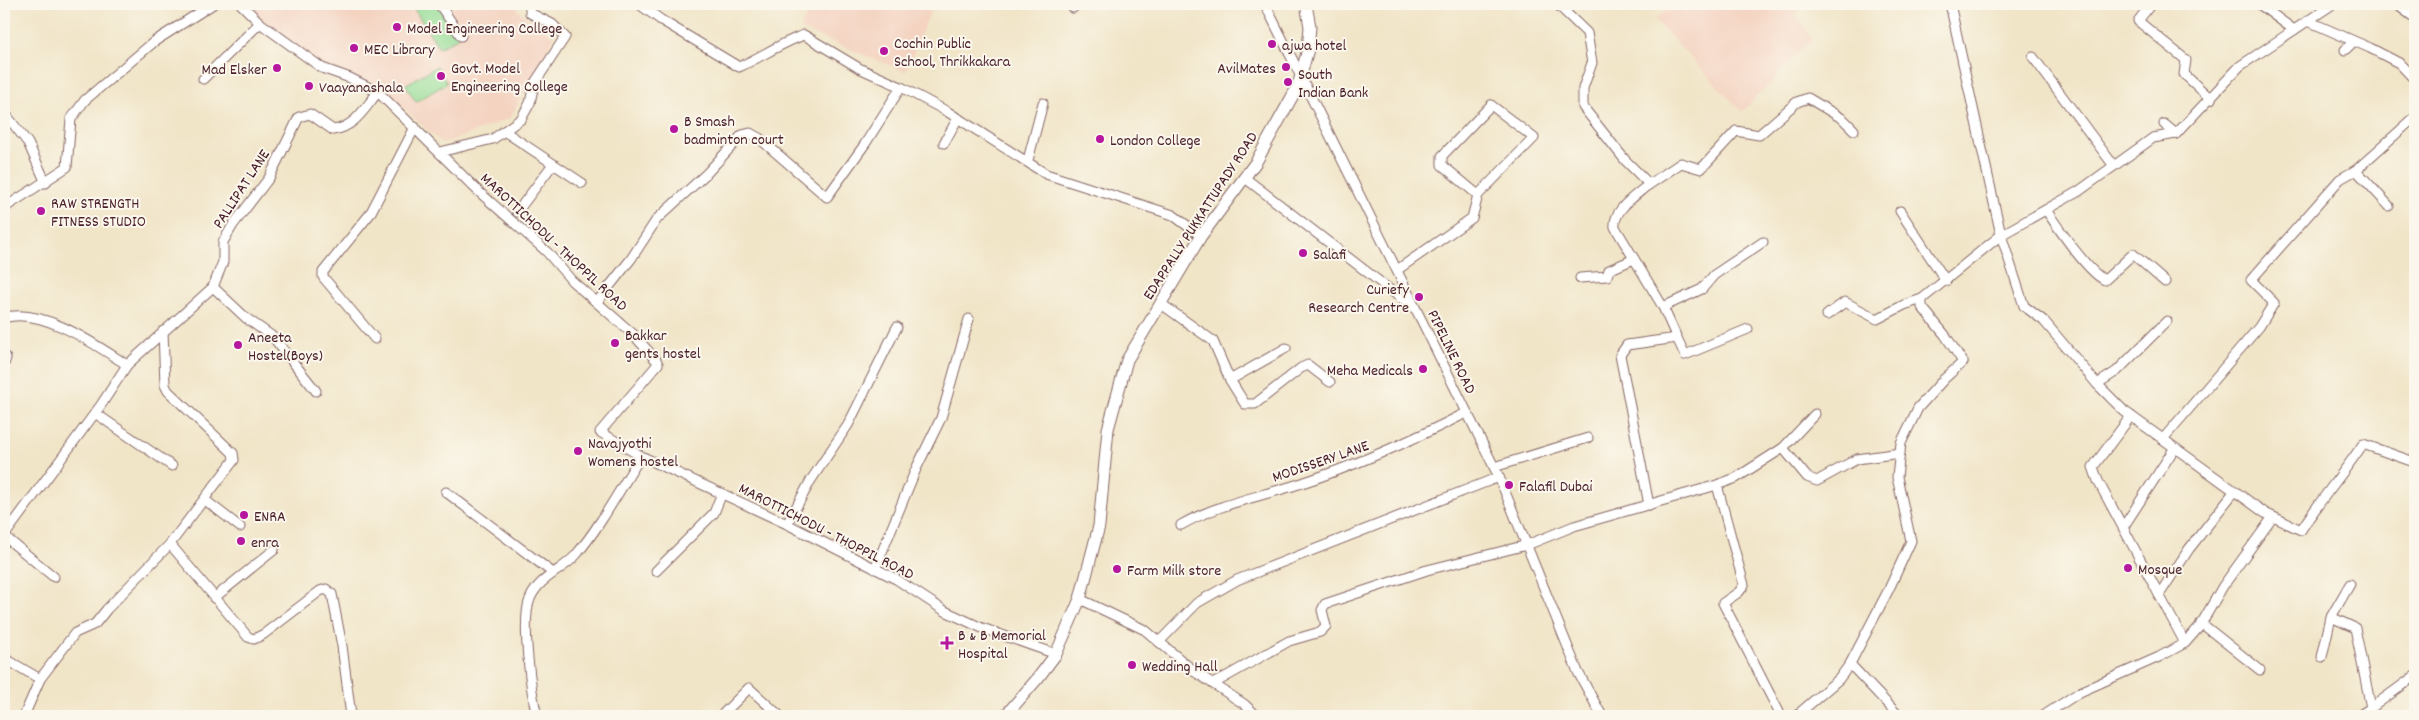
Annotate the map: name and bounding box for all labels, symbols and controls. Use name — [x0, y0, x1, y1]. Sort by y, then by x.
place label: Model Engineering College — [407, 18, 562, 41]
marker: Model Engineering College — [391, 21, 403, 33]
place label: Cochin Public School, Thrikkakara — [894, 33, 1011, 74]
place label: ajwa hotel — [1282, 35, 1347, 58]
marker: ajwa hotel — [1266, 38, 1278, 50]
place label: MEC Library — [364, 39, 435, 62]
marker: MEC Library — [348, 42, 360, 54]
marker: Cochin Public School, Thrikkakara — [878, 45, 890, 57]
place label: Govt. Model Engineering College — [451, 58, 568, 99]
place label: AvilMates — [1217, 58, 1276, 81]
place label: Mad Elsker — [202, 59, 267, 82]
marker: AvilMates — [1280, 61, 1292, 73]
marker: Mad Elsker — [271, 62, 283, 74]
place label: South Indian Bank — [1298, 64, 1368, 105]
marker: Govt. Model Engineering College — [435, 70, 447, 82]
marker: South Indian Bank — [1282, 76, 1294, 88]
place label: Vaayanashala — [319, 77, 404, 100]
marker: Vaayanashala — [303, 80, 315, 92]
place label: B Smash badminton court — [684, 111, 784, 152]
marker: B Smash badminton court — [668, 123, 680, 135]
street label: EDAPPALLY PUKKATTUPADY ROAD — [1138, 128, 1264, 305]
place label: London College — [1110, 130, 1200, 153]
marker: London College — [1094, 133, 1106, 145]
street label: PALLIPAT LANE — [208, 145, 277, 234]
street label: MAROTTICHODU - THOPPIL ROAD — [474, 168, 632, 318]
place label: RAW STRENGTH FITNESS STUDIO — [51, 193, 146, 234]
marker: RAW STRENGTH FITNESS STUDIO — [35, 205, 47, 217]
place label: Salafi — [1313, 244, 1346, 267]
marker: Salafi — [1297, 247, 1309, 259]
place label: Curiefy Research Centre — [1308, 279, 1410, 320]
marker: Curiefy Research Centre — [1413, 291, 1425, 303]
street label: PIPELINE ROAD — [1420, 306, 1481, 398]
place label: Bakkar gents hostel — [625, 325, 701, 366]
place label: Aneeta Hostel(Boys) — [248, 327, 323, 368]
marker: Bakkar gents hostel — [609, 337, 621, 349]
marker: Aneeta Hostel(Boys) — [232, 339, 244, 351]
place label: Meha Medicals — [1327, 360, 1413, 383]
marker: Meha Medicals — [1417, 363, 1429, 375]
place label: Navajyothi Womens hostel — [588, 433, 678, 474]
street label: MODISSERY LANE — [1269, 435, 1373, 490]
marker: Navajyothi Womens hostel — [572, 445, 584, 457]
place label: Falafil Dubai — [1519, 476, 1592, 499]
street label: MAROTTICHODU - THOPPIL ROAD — [734, 478, 918, 587]
marker: Falafil Dubai — [1503, 479, 1515, 491]
place label: ENRA — [254, 506, 286, 529]
marker: ENRA — [238, 509, 250, 521]
place label: enra — [251, 532, 279, 555]
marker: enra — [235, 535, 247, 547]
place label: Mosque — [2138, 559, 2182, 582]
place label: Farm Milk store — [1127, 560, 1221, 583]
marker: Mosque — [2122, 562, 2134, 574]
marker: Farm Milk store — [1111, 563, 1123, 575]
place label: B & B Memorial Hospital — [958, 625, 1046, 666]
marker: B & B Memorial Hospital — [940, 636, 954, 650]
place label: Wedding Hall — [1142, 656, 1218, 679]
marker: Wedding Hall — [1126, 659, 1138, 671]

